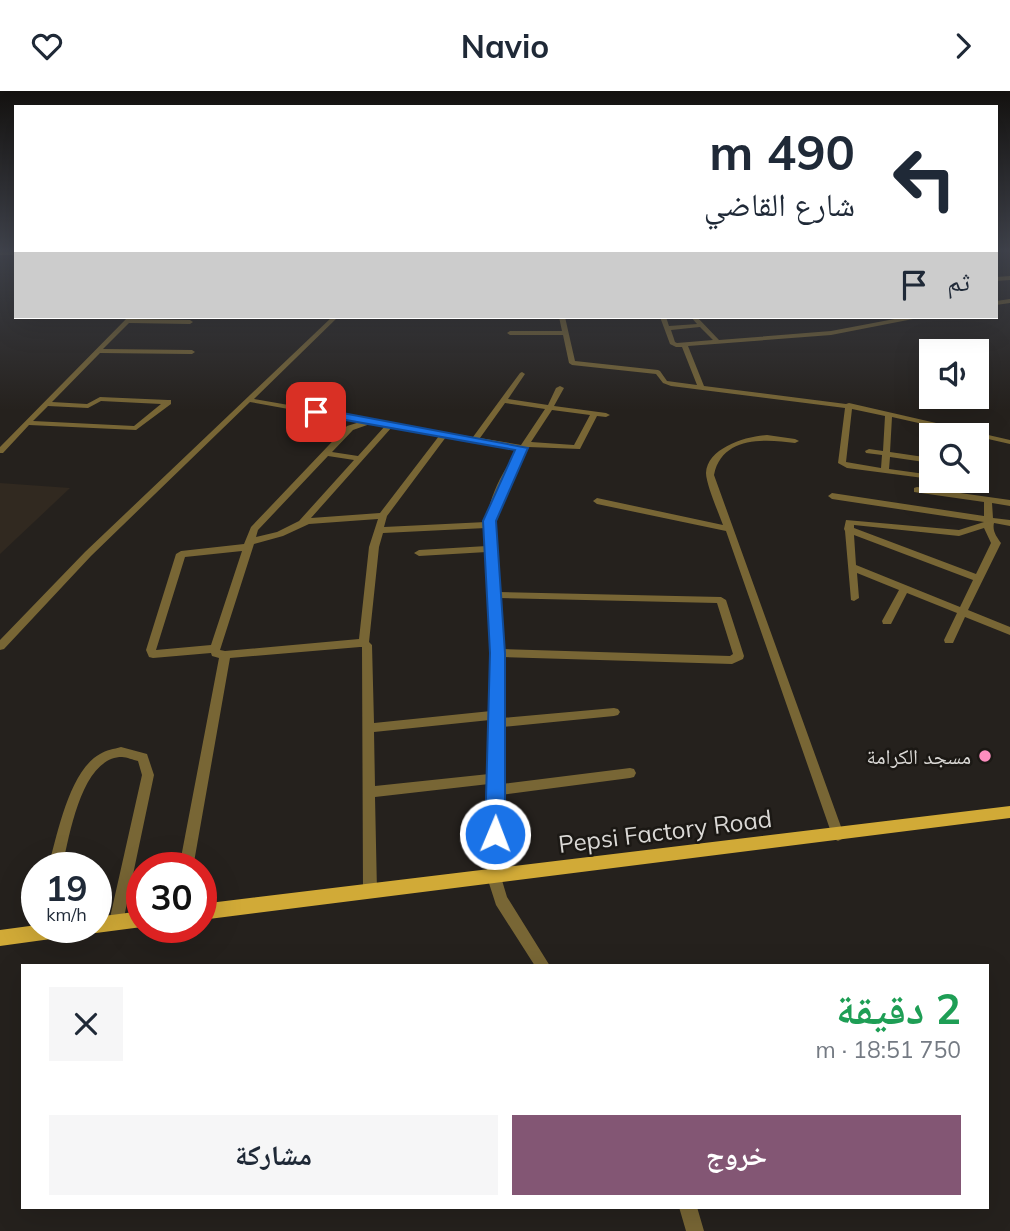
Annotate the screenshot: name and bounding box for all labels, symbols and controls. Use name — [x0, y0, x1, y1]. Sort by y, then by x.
text: Navio — [461, 26, 549, 66]
icon: heart — [28, 27, 66, 65]
icon: forward — [944, 27, 982, 65]
text: 490 m — [709, 121, 855, 182]
icon: left — [879, 133, 970, 224]
text: شارع القاضي — [704, 184, 855, 224]
text: ثم — [947, 265, 970, 298]
icon: arrive — [895, 266, 933, 304]
map controls — [919, 339, 989, 493]
button: sound — [919, 339, 989, 409]
pin — [286, 382, 346, 442]
icon: arrive — [297, 393, 335, 431]
button: search — [919, 423, 989, 493]
place label: مسجد الكرامة — [866, 743, 971, 769]
marker: مسجد الكرامة — [977, 748, 993, 764]
position arrow — [458, 797, 532, 871]
street label: Pepsi Factory Road — [556, 803, 774, 859]
speed limit sign: 30 — [126, 852, 217, 943]
text: 19 — [45, 866, 88, 910]
text: km/h — [46, 903, 87, 926]
text: 2 دقيقة — [836, 982, 961, 1035]
button: close — [49, 987, 123, 1061]
text: 750 m · 18:51 — [816, 1035, 961, 1064]
button: مشاركة — [49, 1115, 498, 1195]
button: خروج — [512, 1115, 961, 1195]

